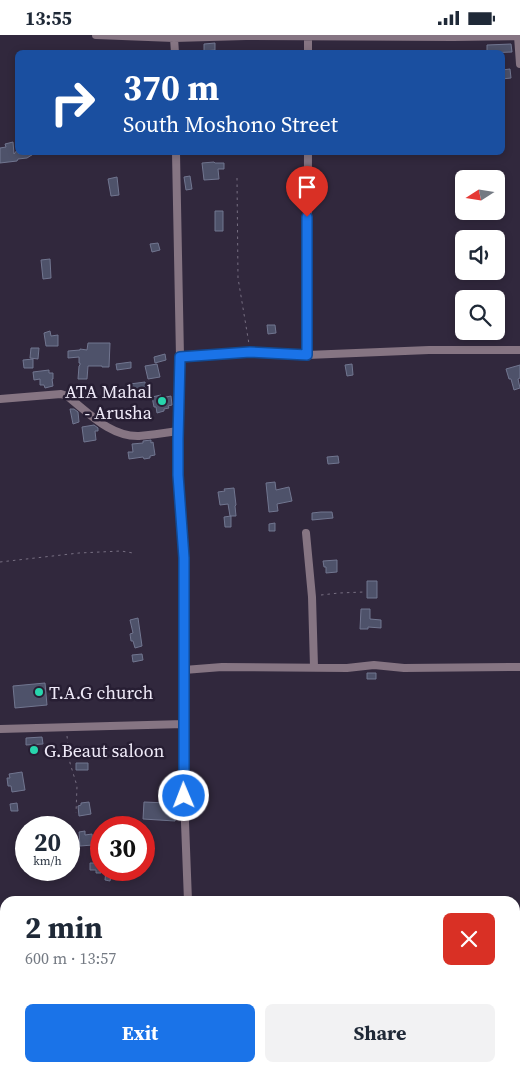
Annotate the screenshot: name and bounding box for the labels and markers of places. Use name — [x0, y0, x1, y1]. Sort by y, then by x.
pin — [286, 166, 328, 217]
place label: ATA Mahal - Arusha — [65, 379, 153, 425]
marker: ATA Mahal - Arusha — [156, 395, 168, 407]
place label: T.A.G church — [49, 680, 153, 705]
marker: T.A.G church — [33, 686, 45, 698]
place label: G.Beaut saloon — [44, 738, 165, 763]
marker: G.Beaut saloon — [28, 744, 40, 756]

